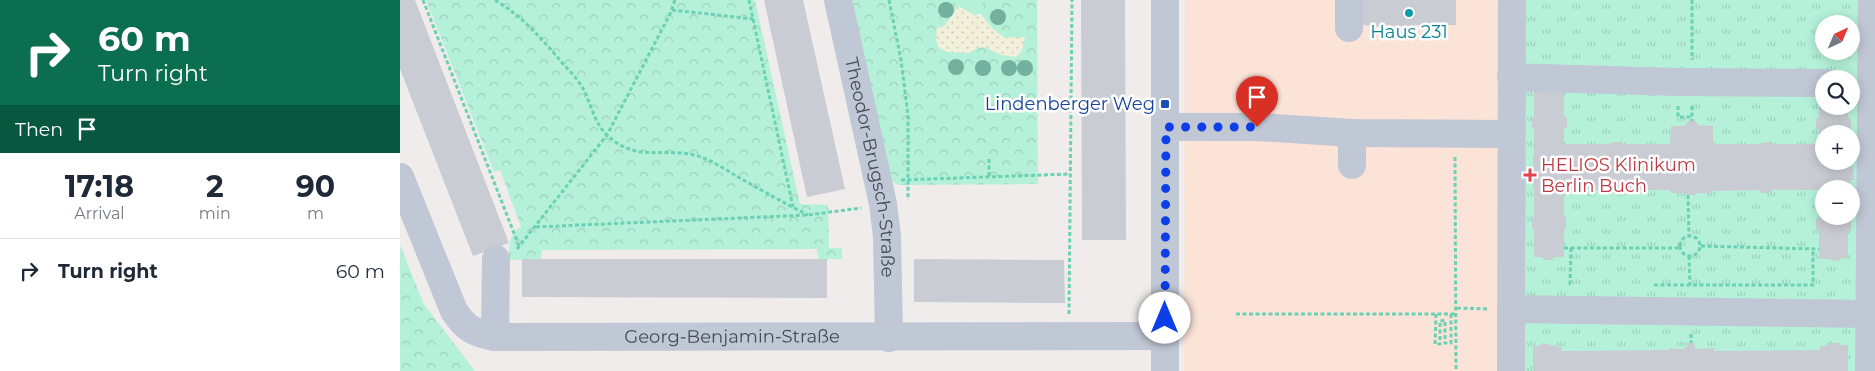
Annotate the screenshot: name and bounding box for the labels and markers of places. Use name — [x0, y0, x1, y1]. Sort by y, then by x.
marker: Haus 231 — [1403, 7, 1415, 19]
place label: Haus 231 — [1370, 21, 1448, 43]
pin — [1236, 76, 1278, 127]
place label: Lindenberger Weg — [985, 93, 1155, 115]
marker: Lindenberger Weg — [1159, 98, 1171, 110]
place label: HELIOS Klinikum Berlin Buch — [1541, 154, 1696, 197]
marker: HELIOS Klinikum Berlin Buch — [1523, 168, 1537, 182]

